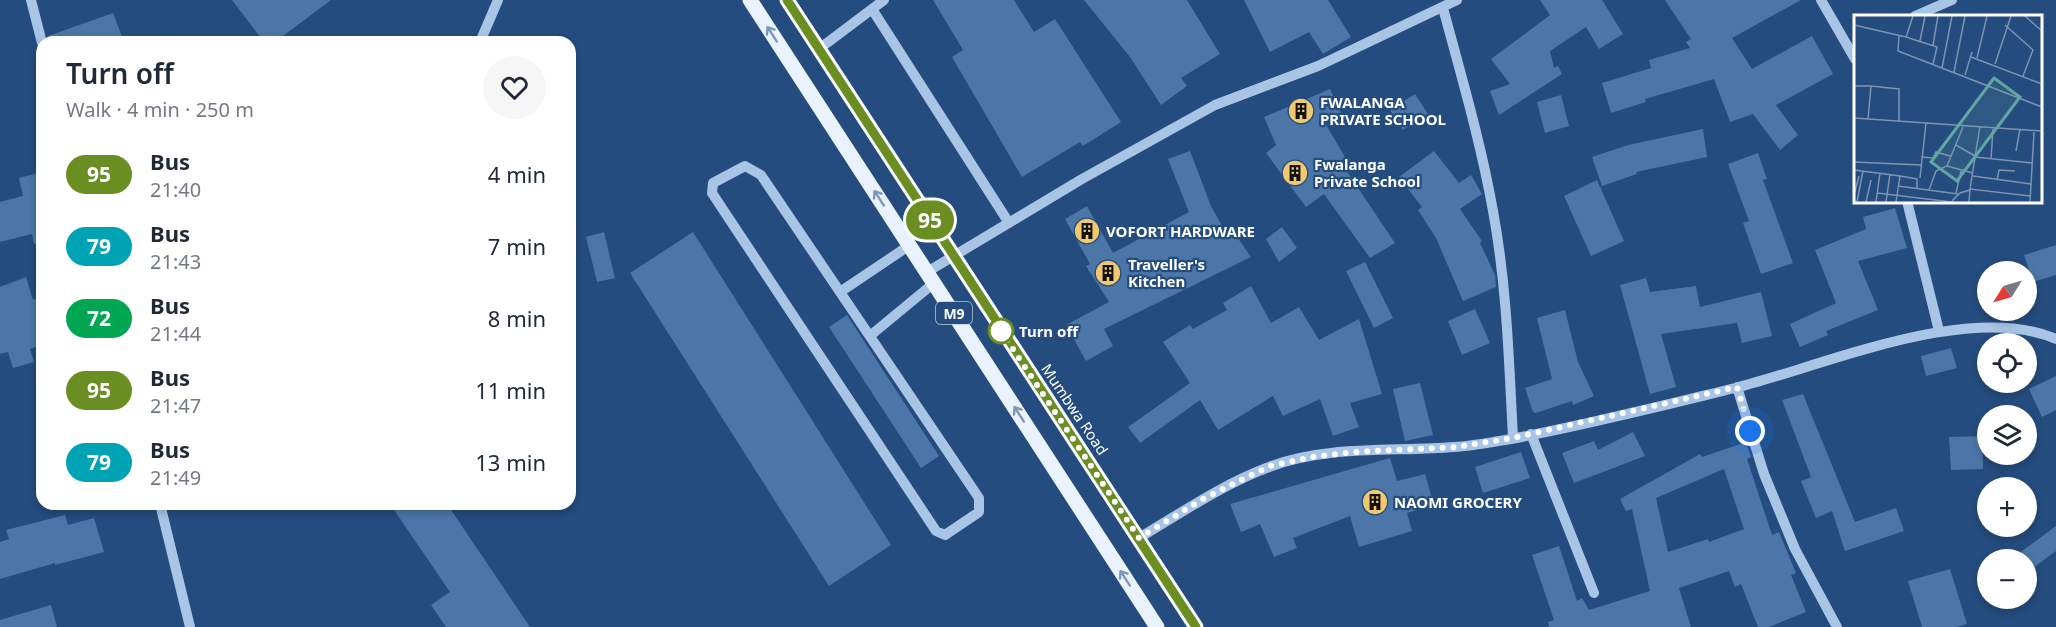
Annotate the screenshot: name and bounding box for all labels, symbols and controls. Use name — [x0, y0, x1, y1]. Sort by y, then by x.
inset map — [1854, 15, 2041, 202]
one-way arrow — [766, 26, 779, 43]
text: Turn off — [66, 54, 174, 92]
button: heart — [483, 56, 546, 119]
place label: FWALANGA PRIVATE SCHOOL — [1320, 92, 1446, 129]
text: Walk · 4 min · 250 m — [66, 96, 254, 123]
building icon: FWALANGA PRIVATE SCHOOL — [1286, 96, 1316, 126]
text: Bus — [150, 146, 190, 176]
place label: Fwalanga Private School — [1314, 154, 1420, 191]
building icon: Fwalanga Private School — [1280, 158, 1310, 188]
text: 4 min — [488, 159, 546, 189]
text: 95 — [87, 160, 111, 188]
text: 21:40 — [150, 176, 201, 203]
one-way arrow — [873, 190, 885, 207]
line badge: 95 — [903, 200, 957, 240]
text: 95 — [918, 206, 942, 234]
building icon: VOFORT HARDWARE — [1072, 216, 1102, 246]
text: Bus — [150, 218, 190, 248]
place label: VOFORT HARDWARE — [1106, 221, 1255, 241]
text: 7 min — [488, 231, 546, 261]
text: 79 — [87, 232, 111, 260]
text: 21:43 — [150, 248, 201, 275]
place label: Traveller's Kitchen — [1128, 254, 1205, 291]
building icon: Traveller's Kitchen — [1093, 258, 1123, 288]
north arrow — [1977, 261, 2037, 321]
map controls — [1977, 261, 2037, 609]
text: Bus — [150, 290, 190, 320]
road number: M9 — [936, 302, 972, 324]
text: 8 min — [488, 303, 546, 333]
text: 72 — [87, 304, 111, 332]
marker: Turn off — [988, 318, 1014, 344]
text: 21:44 — [150, 320, 201, 347]
place label: Turn off — [1019, 321, 1079, 341]
button: locate — [1977, 333, 2037, 393]
street label: Mumbwa Road — [1037, 359, 1113, 459]
text: Bus — [150, 362, 190, 392]
text: 11 min — [475, 375, 546, 405]
text: 95 — [87, 376, 111, 404]
text: 21:47 — [150, 392, 201, 419]
button: layers — [1977, 405, 2037, 465]
one-way arrow — [1013, 406, 1025, 423]
your location — [1735, 416, 1765, 446]
text: Bus — [150, 434, 190, 464]
text: 13 min — [475, 447, 546, 477]
text: 79 — [87, 448, 111, 476]
text: 21:49 — [150, 464, 201, 491]
button: + — [1977, 477, 2037, 537]
building icon: NAOMI GROCERY — [1360, 487, 1390, 517]
place label: NAOMI GROCERY — [1394, 492, 1522, 512]
button: − — [1977, 549, 2037, 609]
one-way arrow — [1119, 570, 1131, 587]

